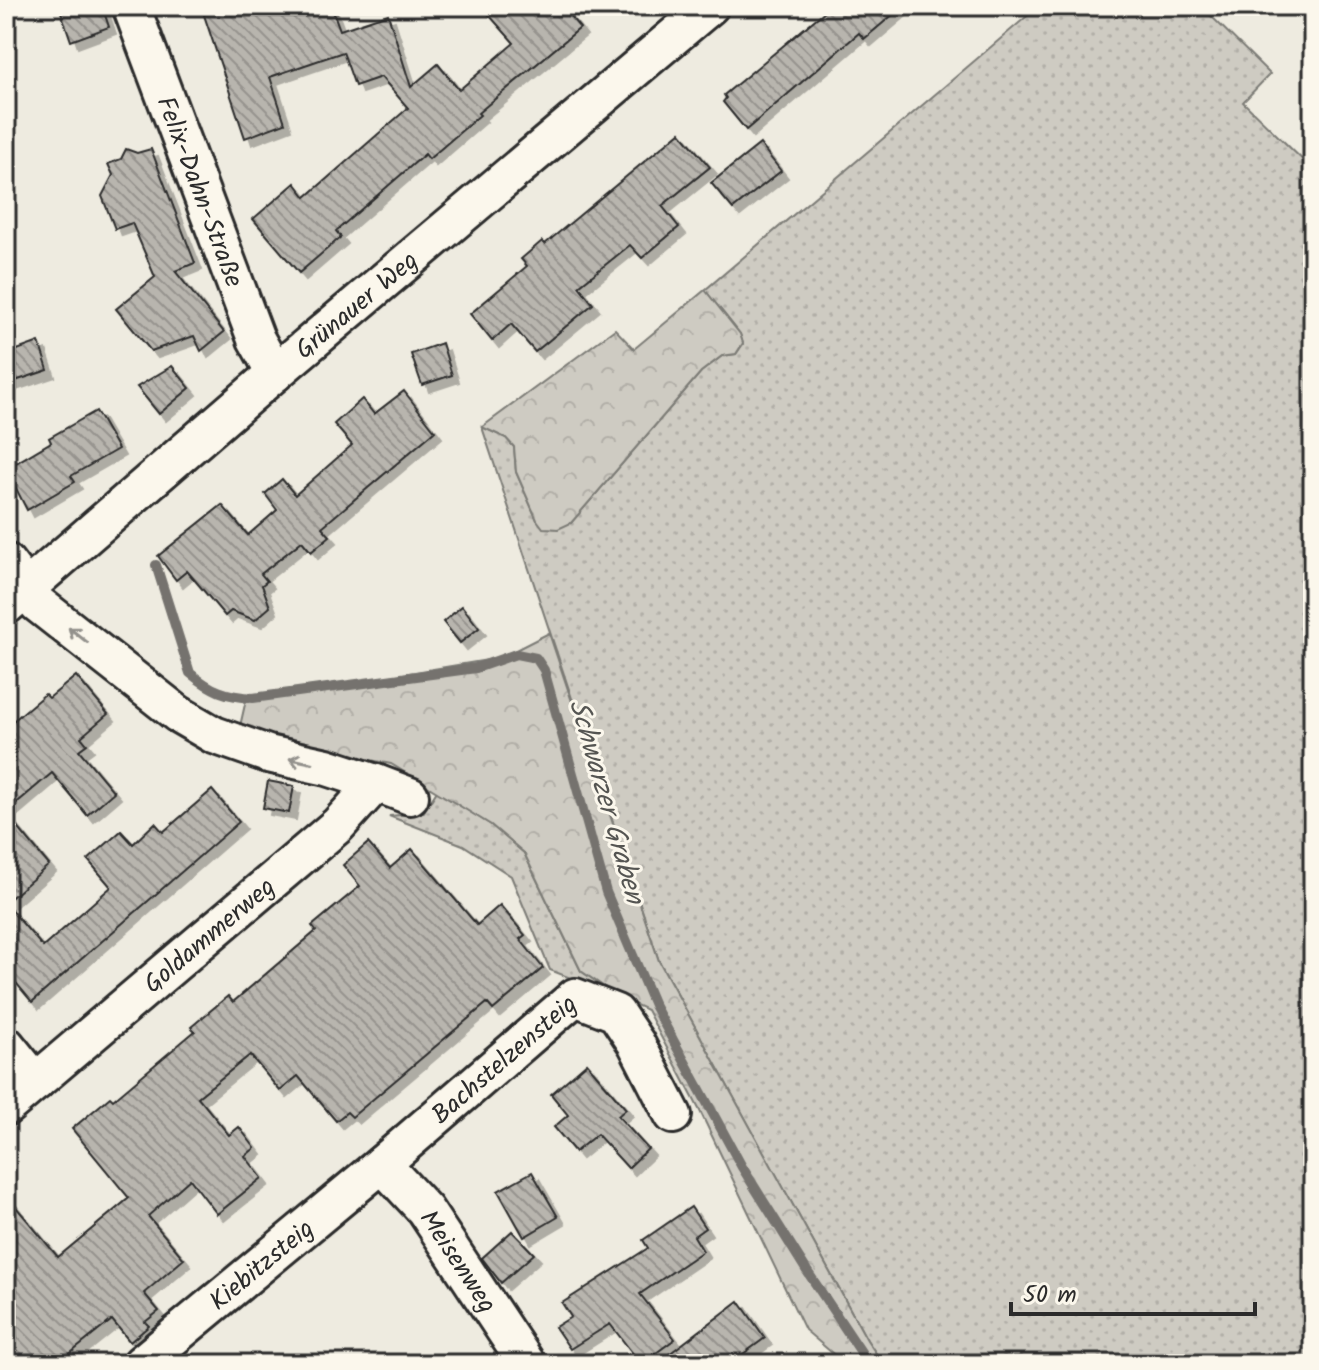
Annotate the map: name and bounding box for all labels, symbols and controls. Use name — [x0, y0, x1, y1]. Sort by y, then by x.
street label: Felix-Dahn-Straße — [144, 90, 254, 294]
street label: Grünauer Weg — [286, 241, 429, 371]
one-way arrow — [68, 627, 89, 644]
water label: Schwarzer Graben — [555, 694, 657, 911]
one-way arrow — [289, 753, 314, 768]
street label: Goldammerweg — [135, 868, 286, 1005]
street label: Bachstelzensteig — [422, 985, 587, 1136]
street label: Meisenweg — [407, 1202, 507, 1322]
street label: Kiebitzsteig — [200, 1210, 324, 1322]
scale bar — [1011, 1266, 1255, 1316]
text: 50 m — [1023, 1276, 1077, 1315]

